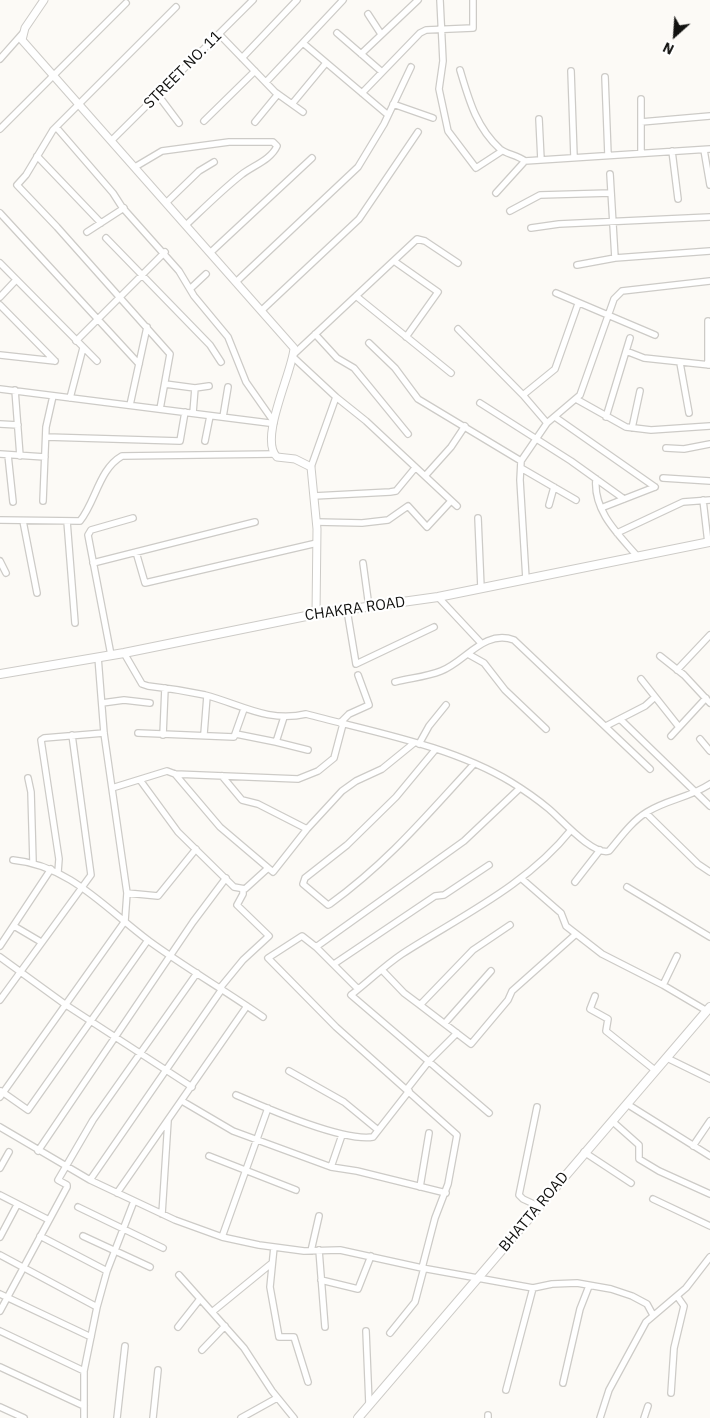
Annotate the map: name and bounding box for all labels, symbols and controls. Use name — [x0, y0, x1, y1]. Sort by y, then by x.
north arrow — [650, 10, 700, 60]
street label: STREET NO. 11 — [140, 27, 226, 113]
text: N — [660, 38, 677, 59]
street label: CHAKRA ROAD — [304, 593, 406, 625]
street label: BHATTA ROAD — [496, 1169, 572, 1255]

